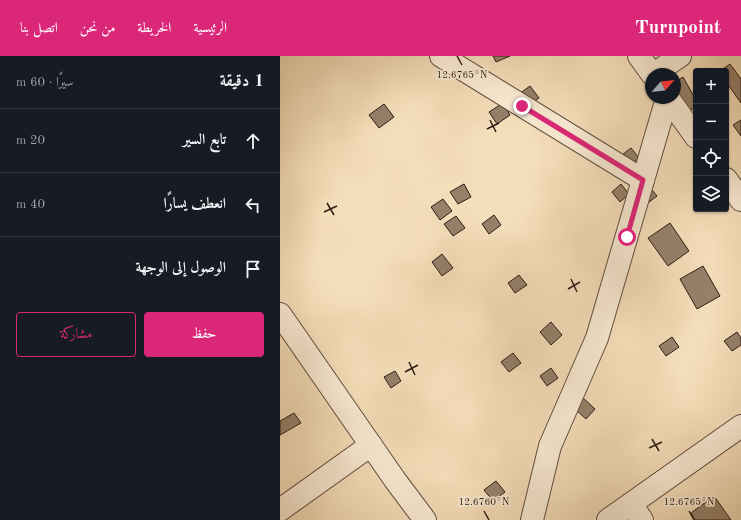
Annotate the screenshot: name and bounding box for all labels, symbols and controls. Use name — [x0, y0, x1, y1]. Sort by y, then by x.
text: Turnpoint — [635, 19, 721, 38]
text: اتصل بنا — [20, 21, 58, 35]
text: من نحن — [80, 21, 115, 35]
text: الخريطة — [137, 21, 171, 35]
text: الرئيسية — [193, 21, 227, 35]
north arrow — [645, 68, 681, 104]
map controls — [693, 68, 729, 212]
button: + — [693, 68, 729, 104]
text: 12.6765°N — [436, 70, 488, 80]
text: 1 دقيقة — [220, 73, 264, 90]
text: سيرًا · 60 m — [16, 76, 73, 89]
route end — [513, 97, 531, 115]
button: − — [693, 104, 729, 140]
icon: ahead — [242, 130, 264, 152]
text: تابع السير — [183, 133, 226, 148]
text: 20 m — [16, 134, 45, 147]
button: locate — [693, 140, 729, 176]
button: layers — [693, 176, 729, 212]
icon: left — [242, 194, 264, 216]
text: انعطف يسارًا — [164, 197, 226, 212]
text: 40 m — [16, 198, 45, 211]
route start — [618, 228, 636, 246]
icon: arrive — [242, 258, 264, 280]
text: الوصول إلى الوجهة — [135, 261, 226, 276]
button: مشاركة — [16, 312, 136, 357]
button: حفظ — [144, 312, 264, 357]
text: 12.6760°N — [458, 497, 510, 507]
text: 12.6765°N — [663, 497, 715, 507]

